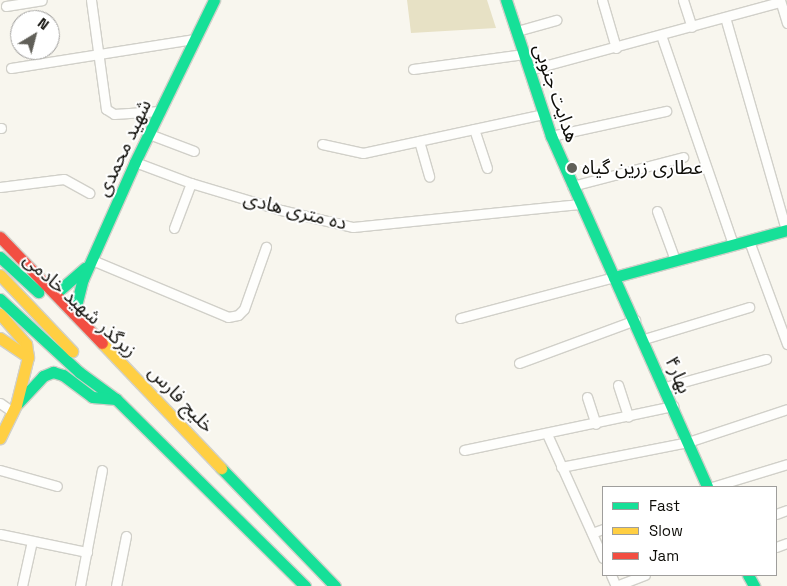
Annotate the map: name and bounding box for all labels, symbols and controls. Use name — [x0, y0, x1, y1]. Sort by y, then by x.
north arrow — [10, 10, 60, 60]
text: N — [34, 14, 53, 34]
street label: هدایت جنوبی — [529, 41, 583, 145]
street label: شهید محمدی — [92, 96, 156, 200]
place label: عطاری زرین گیاه — [582, 157, 703, 179]
marker: عطاری زرین گیاه — [566, 162, 578, 174]
street label: ده متری هادی — [241, 187, 349, 235]
street label: زیرگذر شهید خادمی — [18, 248, 142, 362]
street label: بهار۴ — [660, 353, 696, 397]
street label: خلیج فارس — [143, 361, 219, 437]
legend — [602, 486, 777, 576]
text: Fast — [649, 496, 680, 515]
text: Slow — [649, 521, 683, 540]
text: Jam — [649, 546, 679, 565]

